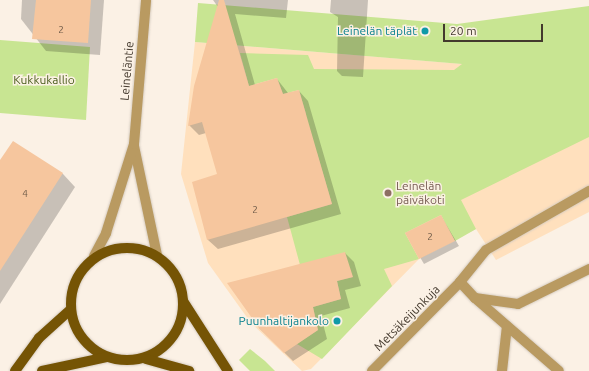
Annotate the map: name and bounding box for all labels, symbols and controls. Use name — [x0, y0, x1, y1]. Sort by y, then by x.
scale bar — [445, 16, 545, 42]
house number: 2 — [58, 24, 64, 36]
place label: Leinelän täplät — [337, 24, 417, 38]
text: 20 m — [450, 24, 477, 37]
marker: Leinelän täplät — [420, 26, 430, 36]
street label: Leineläntie — [117, 41, 137, 101]
park label: Kukkukallio — [13, 73, 75, 87]
place label: Leinelän päiväkoti — [396, 179, 445, 207]
house number: 4 — [22, 188, 28, 200]
marker: Leinelän päiväkoti — [383, 188, 393, 198]
house number: 2 — [252, 204, 258, 216]
house number: 2 — [427, 231, 433, 243]
street label: Metsäkeijunkuja — [371, 282, 443, 354]
place label: Puunhaltijankolo — [239, 314, 329, 328]
marker: Puunhaltijankolo — [332, 316, 342, 326]

